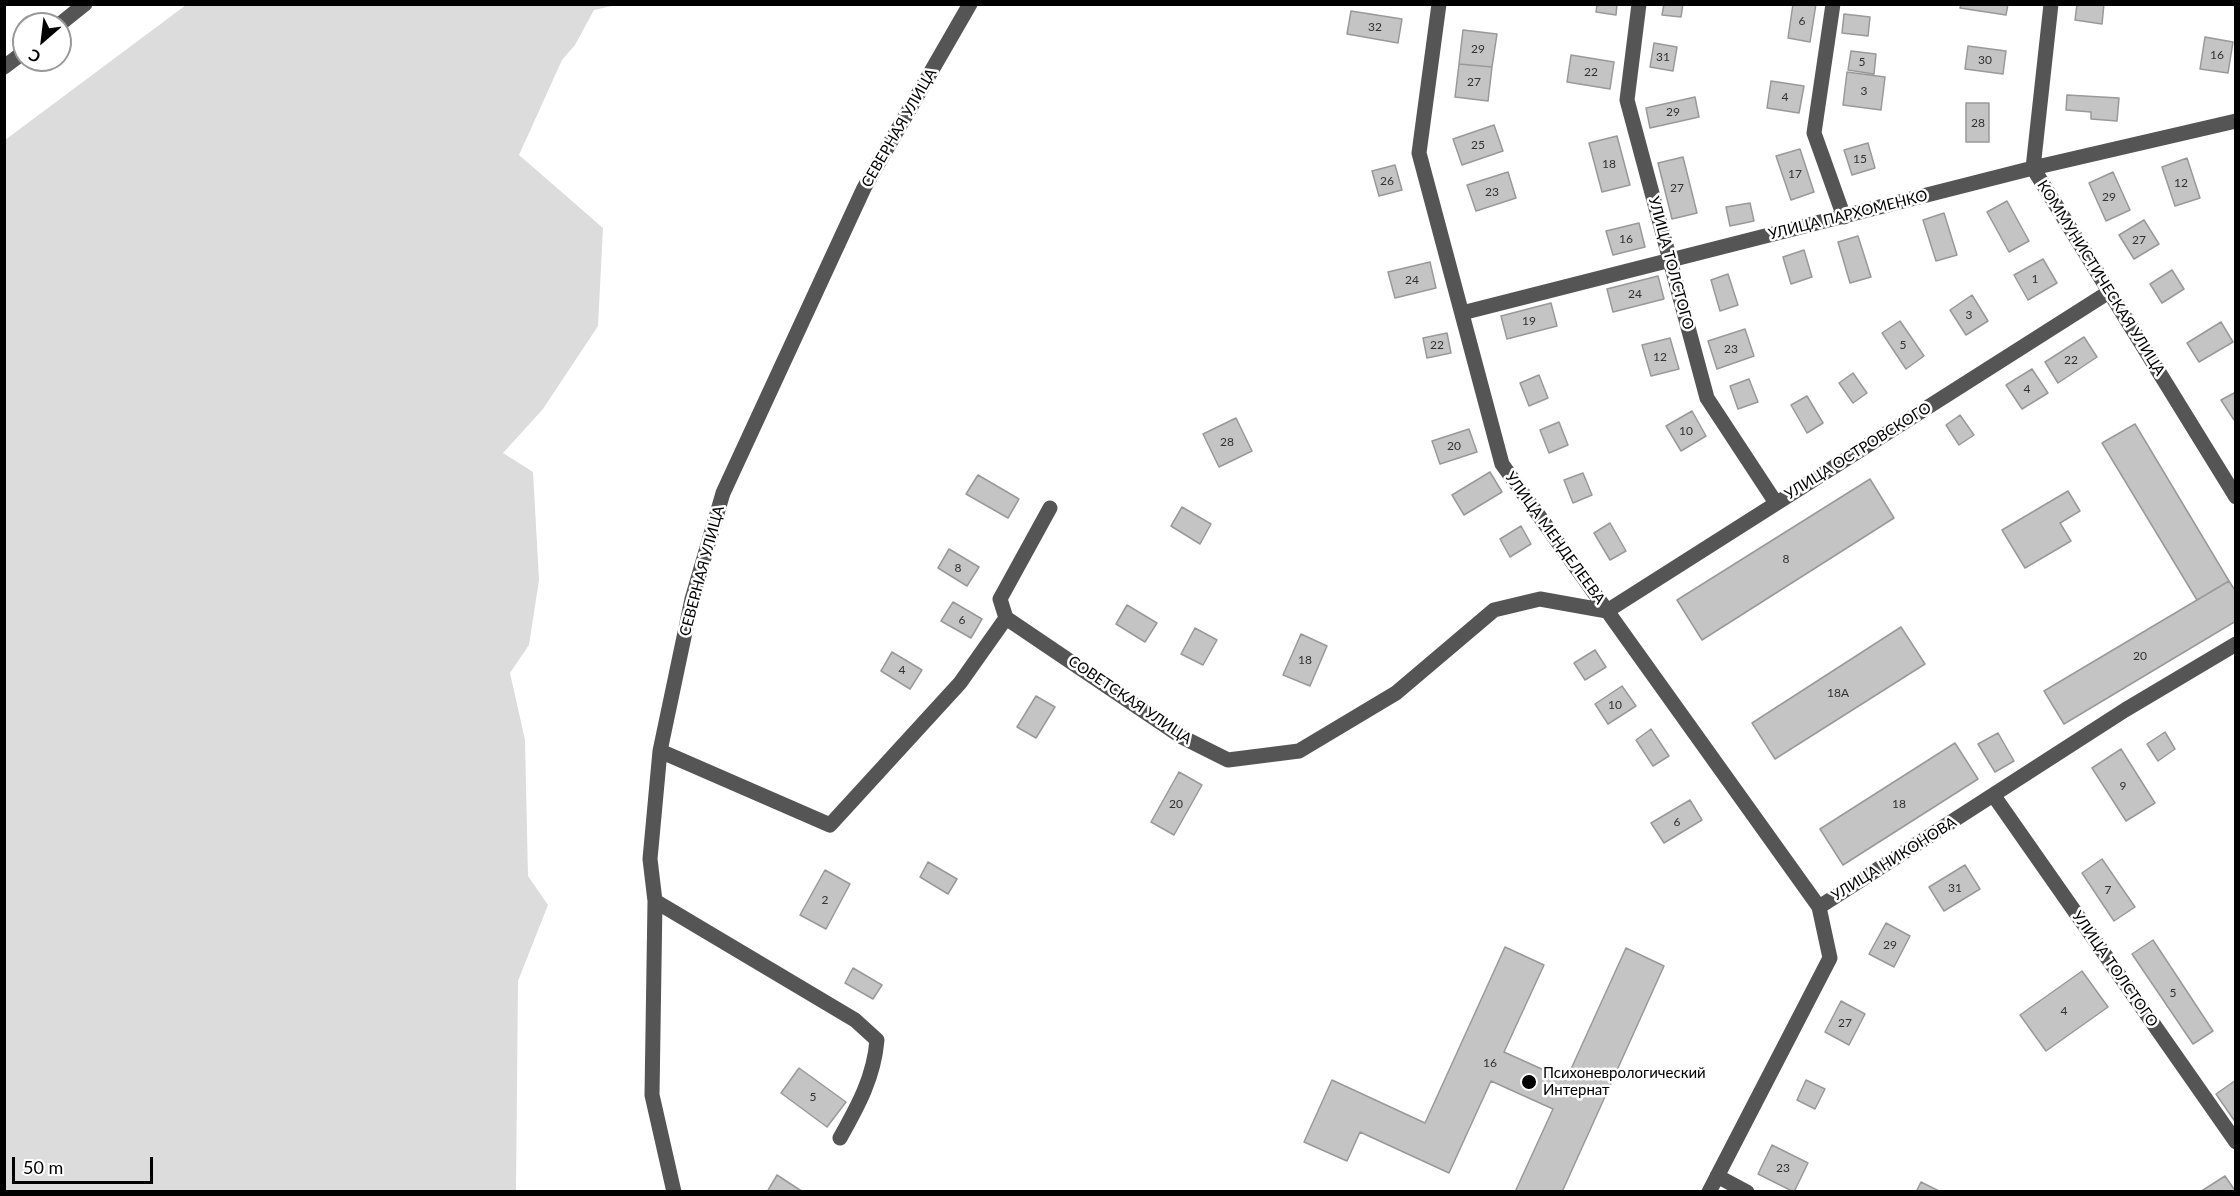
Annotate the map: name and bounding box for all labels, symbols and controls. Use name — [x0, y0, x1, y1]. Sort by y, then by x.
north arrow — [12, 12, 72, 72]
house number: 6 — [1799, 14, 1805, 28]
house number: 32 — [1368, 20, 1382, 34]
house number: 29 — [1471, 42, 1485, 56]
text: С — [25, 46, 43, 67]
house number: 16 — [2210, 48, 2224, 62]
house number: 31 — [1656, 50, 1670, 64]
house number: 30 — [1978, 53, 1992, 67]
house number: 5 — [1859, 55, 1865, 69]
street label: СЕВЕРНАЯ УЛИЦА — [858, 65, 940, 191]
house number: 22 — [1584, 65, 1598, 79]
house number: 27 — [1467, 75, 1481, 89]
house number: 3 — [1861, 84, 1867, 98]
house number: 4 — [1782, 90, 1788, 104]
house number: 29 — [1666, 105, 1680, 119]
house number: 28 — [1971, 116, 1985, 130]
house number: 25 — [1471, 138, 1485, 152]
house number: 15 — [1853, 152, 1867, 166]
house number: 18 — [1602, 157, 1616, 171]
house number: 17 — [1788, 167, 1802, 181]
house number: 26 — [1380, 174, 1394, 188]
house number: 12 — [2174, 176, 2188, 190]
street label: КОММУНИСТИЧЕСКАЯ УЛИЦА — [2033, 177, 2169, 379]
house number: 27 — [1670, 181, 1684, 195]
house number: 23 — [1485, 185, 1499, 199]
street label: УЛИЦА ПАРХОМЕНКО — [1767, 187, 1929, 243]
house number: 29 — [2102, 190, 2116, 204]
street label: УЛИЦА ТОЛСТОГО — [1645, 194, 1697, 332]
house number: 16 — [1619, 232, 1633, 246]
house number: 27 — [2132, 233, 2146, 247]
house number: 1 — [2032, 272, 2038, 286]
house number: 24 — [1405, 273, 1419, 287]
house number: 24 — [1628, 287, 1642, 301]
house number: 3 — [1966, 308, 1972, 322]
house number: 19 — [1522, 314, 1536, 328]
house number: 22 — [1430, 338, 1444, 352]
house number: 5 — [1900, 338, 1906, 352]
house number: 23 — [1724, 342, 1738, 356]
house number: 12 — [1653, 350, 1667, 364]
house number: 22 — [2064, 353, 2078, 367]
house number: 4 — [2024, 382, 2030, 396]
street label: УЛИЦА ОСТРОВСКОГО — [1781, 399, 1935, 503]
house number: 10 — [1679, 424, 1693, 438]
house number: 28 — [1220, 435, 1234, 449]
house number: 20 — [1447, 439, 1461, 453]
street label: УЛИЦА МЕНДЕЛЕЕВА — [1501, 468, 1609, 608]
street label: СЕВЕРНАЯ УЛИЦА — [676, 504, 728, 638]
house number: 8 — [1783, 552, 1789, 566]
house number: 8 — [955, 561, 961, 575]
house number: 6 — [959, 613, 965, 627]
house number: 20 — [2133, 649, 2147, 663]
street label: СОВЕТСКАЯ УЛИЦА — [1065, 652, 1195, 748]
house number: 18 — [1298, 653, 1312, 667]
house number: 4 — [899, 663, 905, 677]
house number: 18А — [1827, 686, 1849, 700]
house number: 10 — [1608, 698, 1622, 712]
house number: 9 — [2120, 779, 2126, 793]
house number: 20 — [1169, 797, 1183, 811]
house number: 18 — [1892, 797, 1906, 811]
street label: УЛИЦА НИКОНОВА — [1828, 813, 1960, 905]
house number: 6 — [1674, 815, 1680, 829]
house number: 31 — [1948, 881, 1962, 895]
house number: 7 — [2105, 883, 2111, 897]
house number: 2 — [822, 893, 828, 907]
street label: УЛИЦА ТОЛСТОГО — [2068, 908, 2162, 1030]
house number: 29 — [1883, 938, 1897, 952]
house number: 5 — [2170, 986, 2176, 1000]
house number: 4 — [2061, 1004, 2067, 1018]
house number: 27 — [1838, 1016, 1852, 1030]
house number: 16 — [1483, 1056, 1497, 1070]
place label: Психоневрологический Интернат — [1543, 1064, 1706, 1099]
marker: Психоневрологический Интернат — [1520, 1073, 1538, 1091]
house number: 5 — [810, 1090, 816, 1104]
scale bar — [15, 1145, 156, 1183]
text: 50 m — [23, 1156, 63, 1178]
house number: 23 — [1776, 1161, 1790, 1175]

